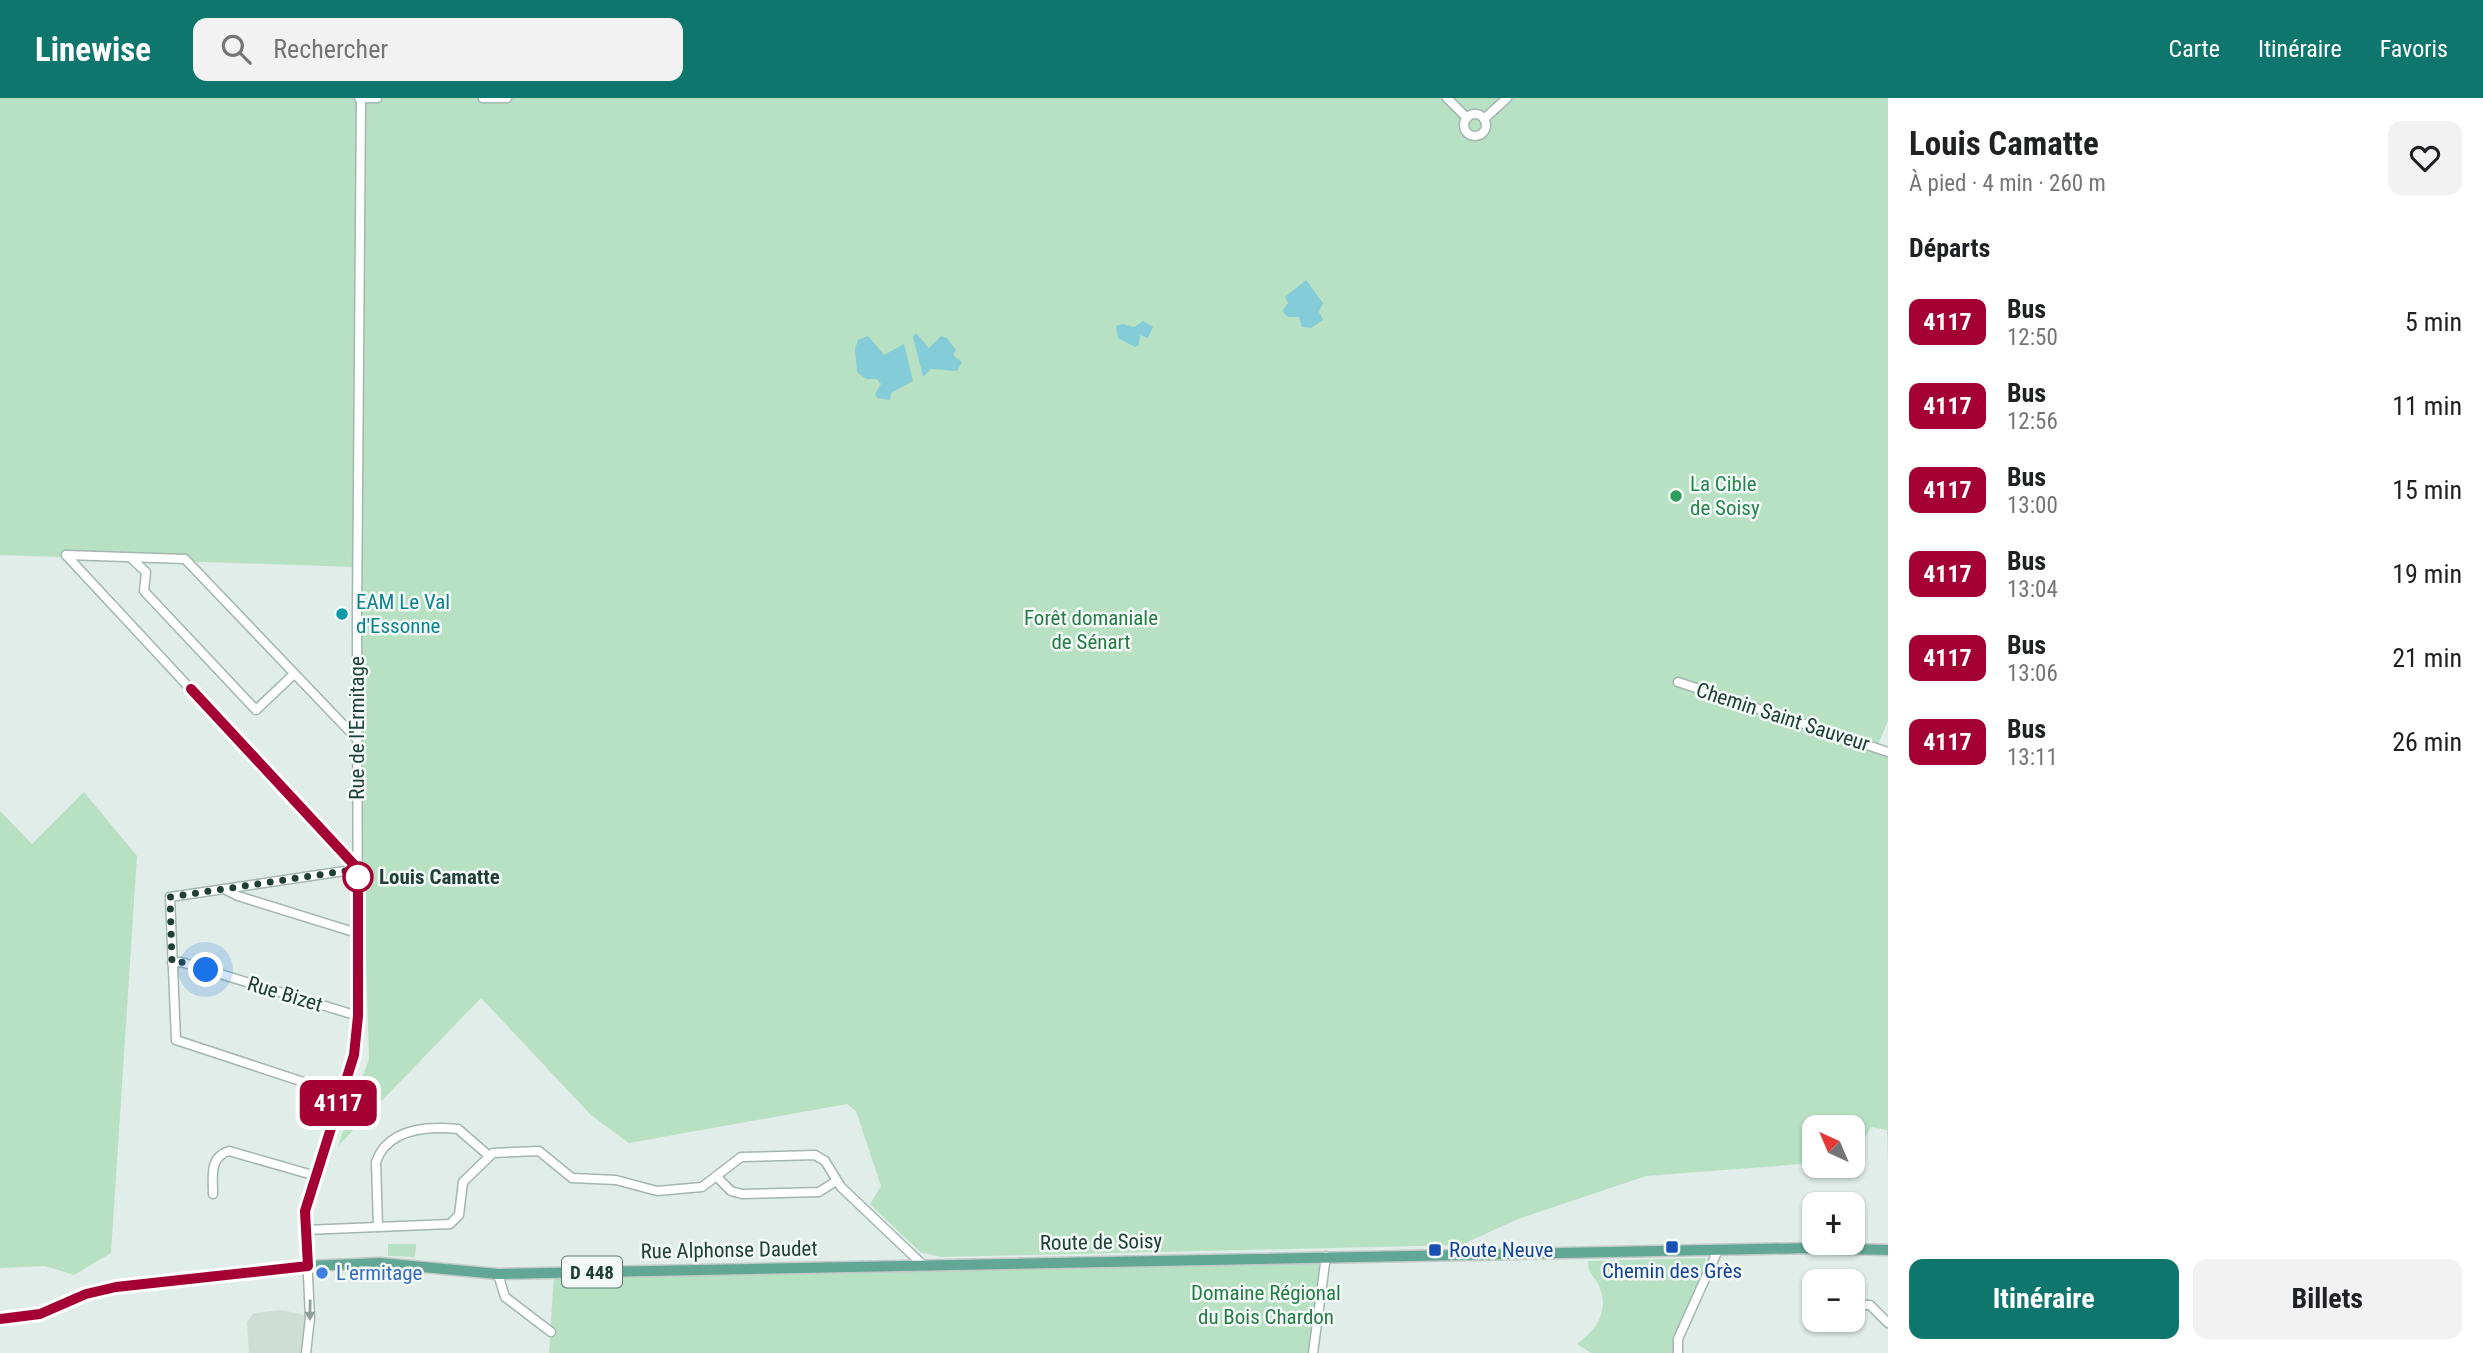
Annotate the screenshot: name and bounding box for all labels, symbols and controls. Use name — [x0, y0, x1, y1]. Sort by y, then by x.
search box — [193, 18, 683, 81]
text: Linewise — [35, 30, 151, 69]
icon: search — [217, 30, 255, 68]
text: Rechercher — [273, 34, 388, 64]
text: Carte — [2169, 35, 2220, 63]
text: Itinéraire — [2258, 35, 2342, 63]
text: Favoris — [2380, 35, 2448, 63]
button: heart — [2388, 121, 2462, 195]
text: Louis Camatte — [1909, 124, 2099, 163]
text: À pied · 4 min · 260 m — [1909, 170, 2106, 197]
text: Départs — [1909, 233, 1990, 263]
text: Bus — [2007, 294, 2046, 324]
text: 5 min — [2405, 307, 2462, 337]
text: 4117 — [1923, 308, 1972, 336]
text: 12:50 — [2007, 324, 2058, 351]
text: Bus — [2007, 378, 2046, 408]
text: 11 min — [2392, 391, 2462, 421]
text: 4117 — [1923, 392, 1972, 420]
text: 12:56 — [2007, 408, 2058, 435]
text: Bus — [2007, 462, 2046, 492]
place label: La Cible de Soisy — [1690, 472, 1760, 520]
text: 15 min — [2392, 475, 2462, 505]
text: 4117 — [1923, 476, 1972, 504]
marker: La Cible de Soisy — [1668, 488, 1684, 504]
text: 13:00 — [2007, 492, 2058, 519]
text: Bus — [2007, 546, 2046, 576]
text: 19 min — [2392, 559, 2462, 589]
text: 4117 — [1923, 560, 1972, 588]
text: 13:04 — [2007, 576, 2058, 603]
place label: EAM Le Val d'Essonne — [356, 590, 450, 638]
marker: EAM Le Val d'Essonne — [334, 606, 350, 622]
park label: Forêt domaniale de Sénart — [1024, 606, 1158, 654]
text: Bus — [2007, 630, 2046, 660]
text: 21 min — [2392, 643, 2462, 673]
text: 4117 — [1923, 644, 1972, 672]
street label: Rue de l'Ermitage — [345, 656, 369, 800]
text: 13:06 — [2007, 660, 2058, 687]
street label: Chemin Saint Sauveur — [1693, 678, 1873, 756]
text: Bus — [2007, 714, 2046, 744]
text: 26 min — [2392, 727, 2462, 757]
text: 4117 — [1923, 728, 1972, 756]
text: 13:11 — [2007, 744, 2058, 771]
marker: Louis Camatte — [343, 862, 373, 892]
place label: Louis Camatte — [379, 865, 500, 889]
your location — [188, 952, 223, 987]
street label: Rue Bizet — [245, 971, 325, 1017]
line badge: 4117 — [289, 1080, 387, 1126]
text: 4117 — [314, 1089, 362, 1117]
north arrow — [1802, 1115, 1866, 1178]
map controls — [1802, 1115, 1865, 1332]
button: + — [1802, 1192, 1865, 1255]
street label: Route de Soisy — [1040, 1229, 1163, 1255]
street label: Rue Alphonse Daudet — [640, 1236, 818, 1264]
place label: Route Neuve — [1449, 1238, 1554, 1262]
marker: Chemin des Grès — [1664, 1239, 1680, 1255]
marker: Route Neuve — [1427, 1242, 1443, 1258]
road number: D 448 — [562, 1256, 622, 1288]
place label: Chemin des Grès — [1602, 1259, 1742, 1283]
button: Itinéraire — [1909, 1259, 2179, 1339]
button: Billets — [2193, 1259, 2462, 1339]
place label: L'ermitage — [336, 1261, 423, 1285]
marker: L'ermitage — [314, 1265, 330, 1281]
button: − — [1802, 1269, 1865, 1332]
park label: Domaine Régional du Bois Chardon — [1191, 1281, 1341, 1329]
one-way arrow — [304, 1299, 316, 1321]

